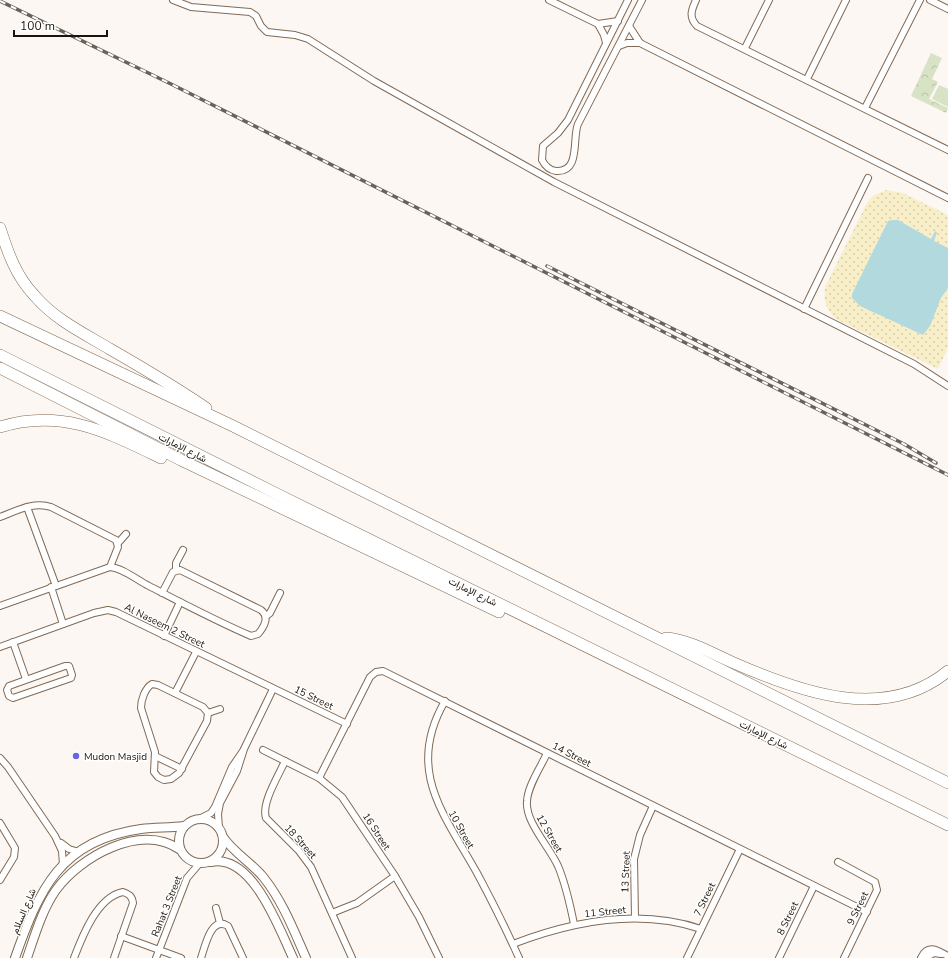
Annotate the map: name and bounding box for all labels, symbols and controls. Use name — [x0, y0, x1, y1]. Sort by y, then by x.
scale bar — [14, 12, 107, 38]
text: 100 m — [20, 18, 55, 34]
street label: شارع الإمارات — [156, 430, 209, 466]
street label: شارع الإمارات — [446, 574, 499, 610]
street label: Al Naseem 2 Street — [122, 600, 208, 652]
street label: 15 Street — [292, 682, 336, 714]
street label: شارع الإمارات — [737, 717, 790, 753]
street label: 14 Street — [550, 739, 594, 771]
place label: Mudon Masjid — [84, 750, 147, 764]
marker: Mudon Masjid — [71, 751, 81, 761]
street label: 10 Street — [445, 808, 478, 852]
street label: 16 Street — [359, 810, 394, 853]
street label: 12 Street — [533, 812, 566, 856]
street label: 18 Street — [281, 821, 320, 862]
street label: 13 Street — [618, 850, 634, 893]
street label: Rahat 3 Street — [148, 873, 186, 939]
street label: 7 Street — [691, 880, 719, 919]
street label: شارع السلام — [8, 886, 40, 936]
street label: 9 Street — [844, 889, 872, 928]
street label: 8 Street — [774, 899, 802, 938]
street label: 11 Street — [584, 903, 627, 921]

